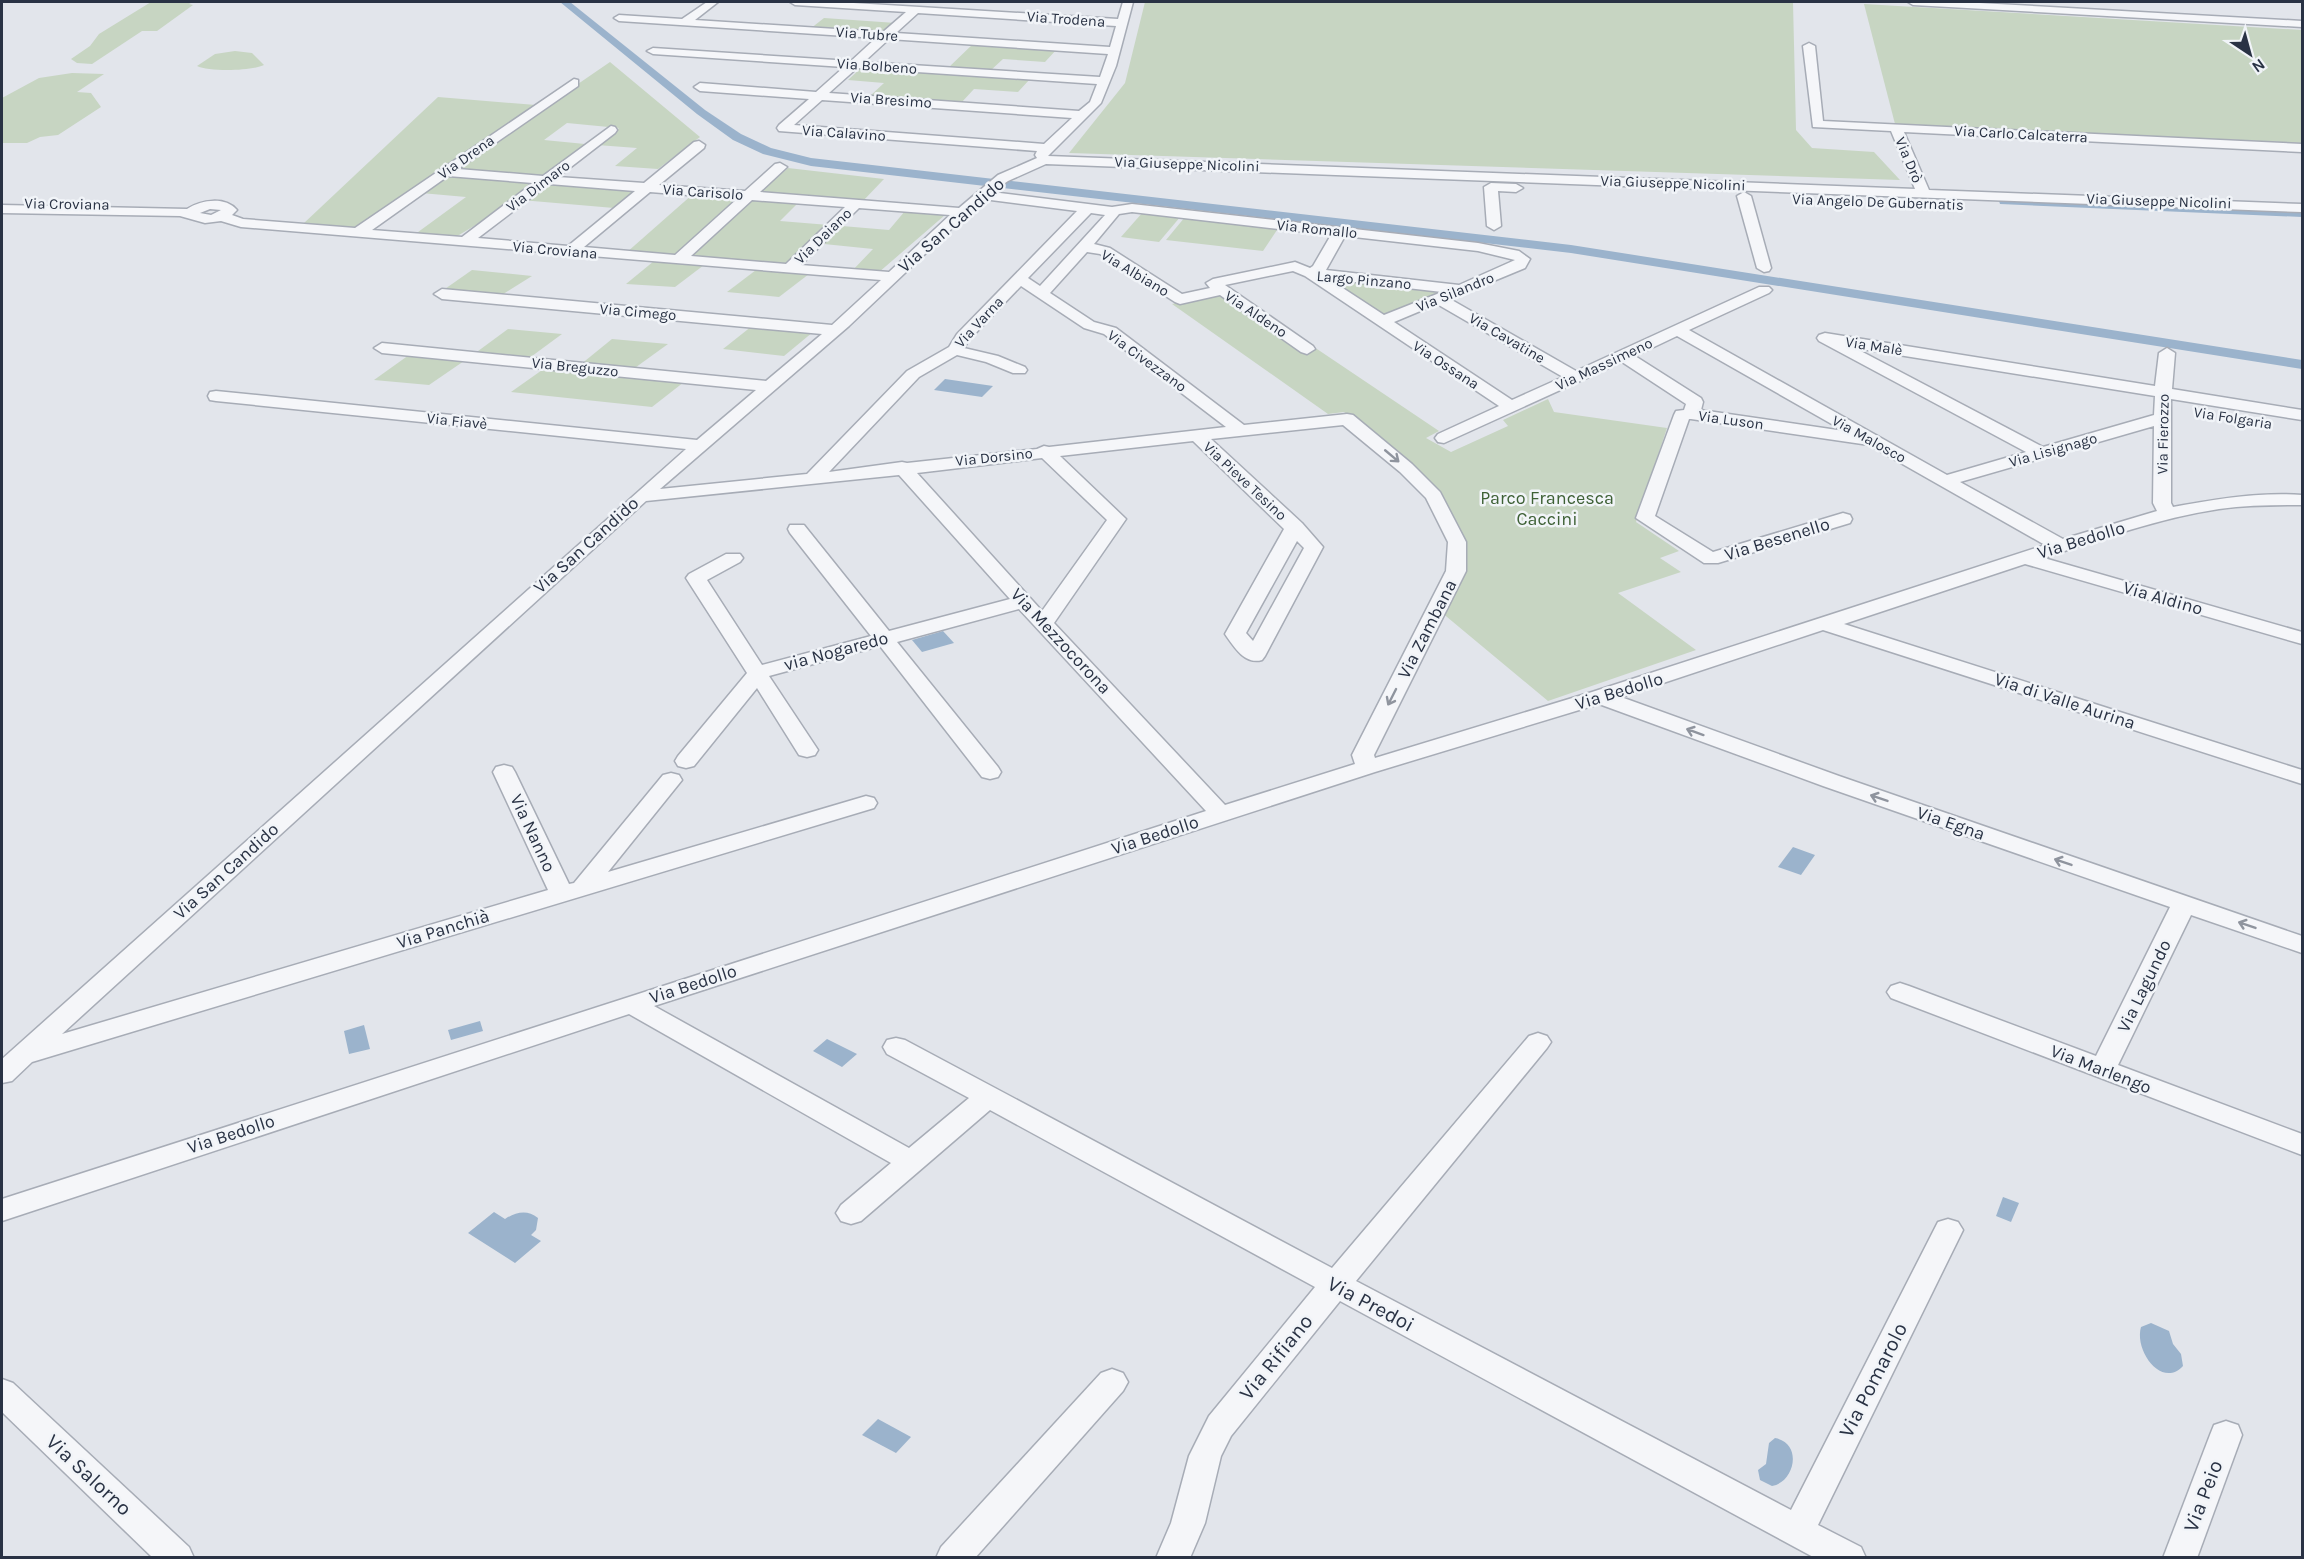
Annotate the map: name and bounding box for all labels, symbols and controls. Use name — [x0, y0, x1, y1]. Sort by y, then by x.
street label: Via Trodena — [1026, 7, 1106, 31]
street label: Via Tubre — [835, 23, 899, 45]
north arrow — [2220, 24, 2280, 84]
street label: Via Bolbeno — [836, 54, 918, 78]
text: N — [2248, 55, 2269, 77]
street label: Via Bresimo — [850, 88, 932, 112]
street label: Via Calavino — [802, 121, 886, 145]
street label: Via Carlo Calcaterra — [1954, 122, 2088, 146]
street label: Via Drena — [434, 131, 498, 183]
street label: Via Drò — [1891, 134, 1927, 186]
street label: Via Giuseppe Nicolini — [1114, 152, 1260, 176]
street label: Via Dimaro — [503, 156, 573, 216]
street label: Via Giuseppe Nicolini — [1600, 171, 1746, 195]
street label: Via San Candido — [893, 173, 1009, 277]
street label: Via Carisolo — [662, 180, 744, 204]
street label: Via Giuseppe Nicolini — [2086, 189, 2232, 213]
street label: Via Angelo De Gubernatis — [1792, 190, 1964, 214]
street label: Via Croviana — [24, 194, 110, 214]
street label: Via Daiano — [791, 204, 855, 268]
street label: Via Romallo — [1276, 216, 1358, 242]
street label: Via Croviana — [512, 237, 598, 263]
street label: Via Albiano — [1098, 246, 1172, 300]
street label: Largo Pinzano — [1316, 267, 1412, 293]
street label: Via Silandro — [1413, 268, 1497, 316]
street label: Via Aldeno — [1221, 287, 1291, 341]
street label: Via Varna — [951, 293, 1007, 351]
street label: Via Cimego — [599, 300, 677, 324]
street label: Via Cavatine — [1466, 309, 1548, 367]
street label: Via Civezzano — [1104, 326, 1190, 396]
street label: Via Malè — [1844, 333, 1904, 359]
street label: Via Massimeno — [1553, 334, 1655, 394]
street label: Via Ossana — [1409, 337, 1483, 393]
street label: Via Breguzzo — [531, 353, 619, 381]
street label: Via Fierozzo — [2153, 393, 2173, 475]
street label: Via Folgaria — [2192, 403, 2274, 433]
street label: Via Luson — [1697, 406, 1765, 434]
street label: Via Fiavè — [426, 409, 488, 433]
street label: Via Malosco — [1829, 411, 1909, 467]
street label: Via Lisignago — [2007, 429, 2099, 471]
street label: Via Pieve Tesino — [1199, 438, 1291, 524]
street label: Via Dorsino — [954, 444, 1034, 470]
one-way arrow — [1384, 450, 1400, 463]
park label: Parco Francesca Caccini — [1480, 487, 1614, 530]
street label: Via San Candido — [529, 492, 643, 598]
street label: Via Besenello — [1722, 513, 1832, 565]
street label: Via Bedollo — [2034, 516, 2128, 564]
street label: Via Zambana — [1393, 576, 1461, 682]
street label: Via Aldino — [2121, 576, 2205, 620]
street label: Via Mezzocorona — [1006, 583, 1116, 699]
street label: via Nogaredo — [781, 627, 891, 675]
street label: Via Bedollo — [1572, 667, 1666, 715]
street label: Via di Valle Aurina — [1992, 668, 2138, 734]
one-way arrow — [1386, 687, 1398, 705]
one-way arrow — [1686, 725, 1705, 736]
street label: Via Nanno — [505, 791, 561, 875]
one-way arrow — [1870, 791, 1889, 802]
street label: Via Egna — [1914, 801, 1988, 845]
street label: Via Bedollo — [1109, 811, 1201, 859]
street label: Via San Candido — [169, 818, 283, 924]
one-way arrow — [2054, 855, 2073, 866]
street label: Via Panchià — [394, 904, 492, 954]
one-way arrow — [2238, 919, 2257, 930]
street label: Via Lagundo — [2112, 936, 2176, 1036]
street label: Via Bedollo — [647, 960, 739, 1008]
street label: Via Marlengo — [2047, 1040, 2155, 1098]
street label: Via Bedollo — [185, 1110, 277, 1158]
street label: Via Predoi — [1324, 1271, 1418, 1337]
street label: Via Rifiano — [1234, 1309, 1318, 1405]
street label: Via Pomarolo — [1834, 1319, 1912, 1441]
street label: Via Salorno — [41, 1429, 137, 1521]
street label: Via Peio — [2178, 1457, 2228, 1535]

